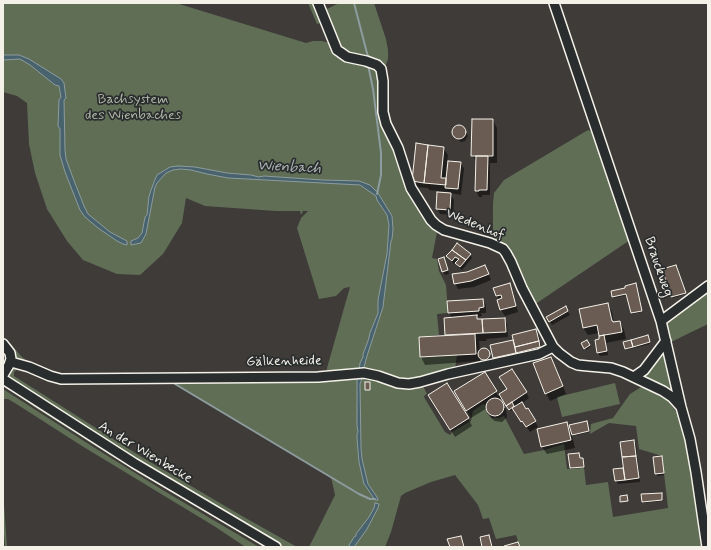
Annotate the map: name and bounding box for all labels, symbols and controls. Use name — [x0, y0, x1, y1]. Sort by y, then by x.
park label: Bachsystem des Wienbaches — [85, 92, 181, 124]
water label: Wienbach — [257, 157, 321, 179]
street label: Wedenhof — [443, 206, 507, 244]
street label: Brauckweg — [640, 235, 676, 299]
street label: Gälkenheide — [246, 353, 322, 371]
street label: An der Wienbecke — [95, 418, 195, 488]

